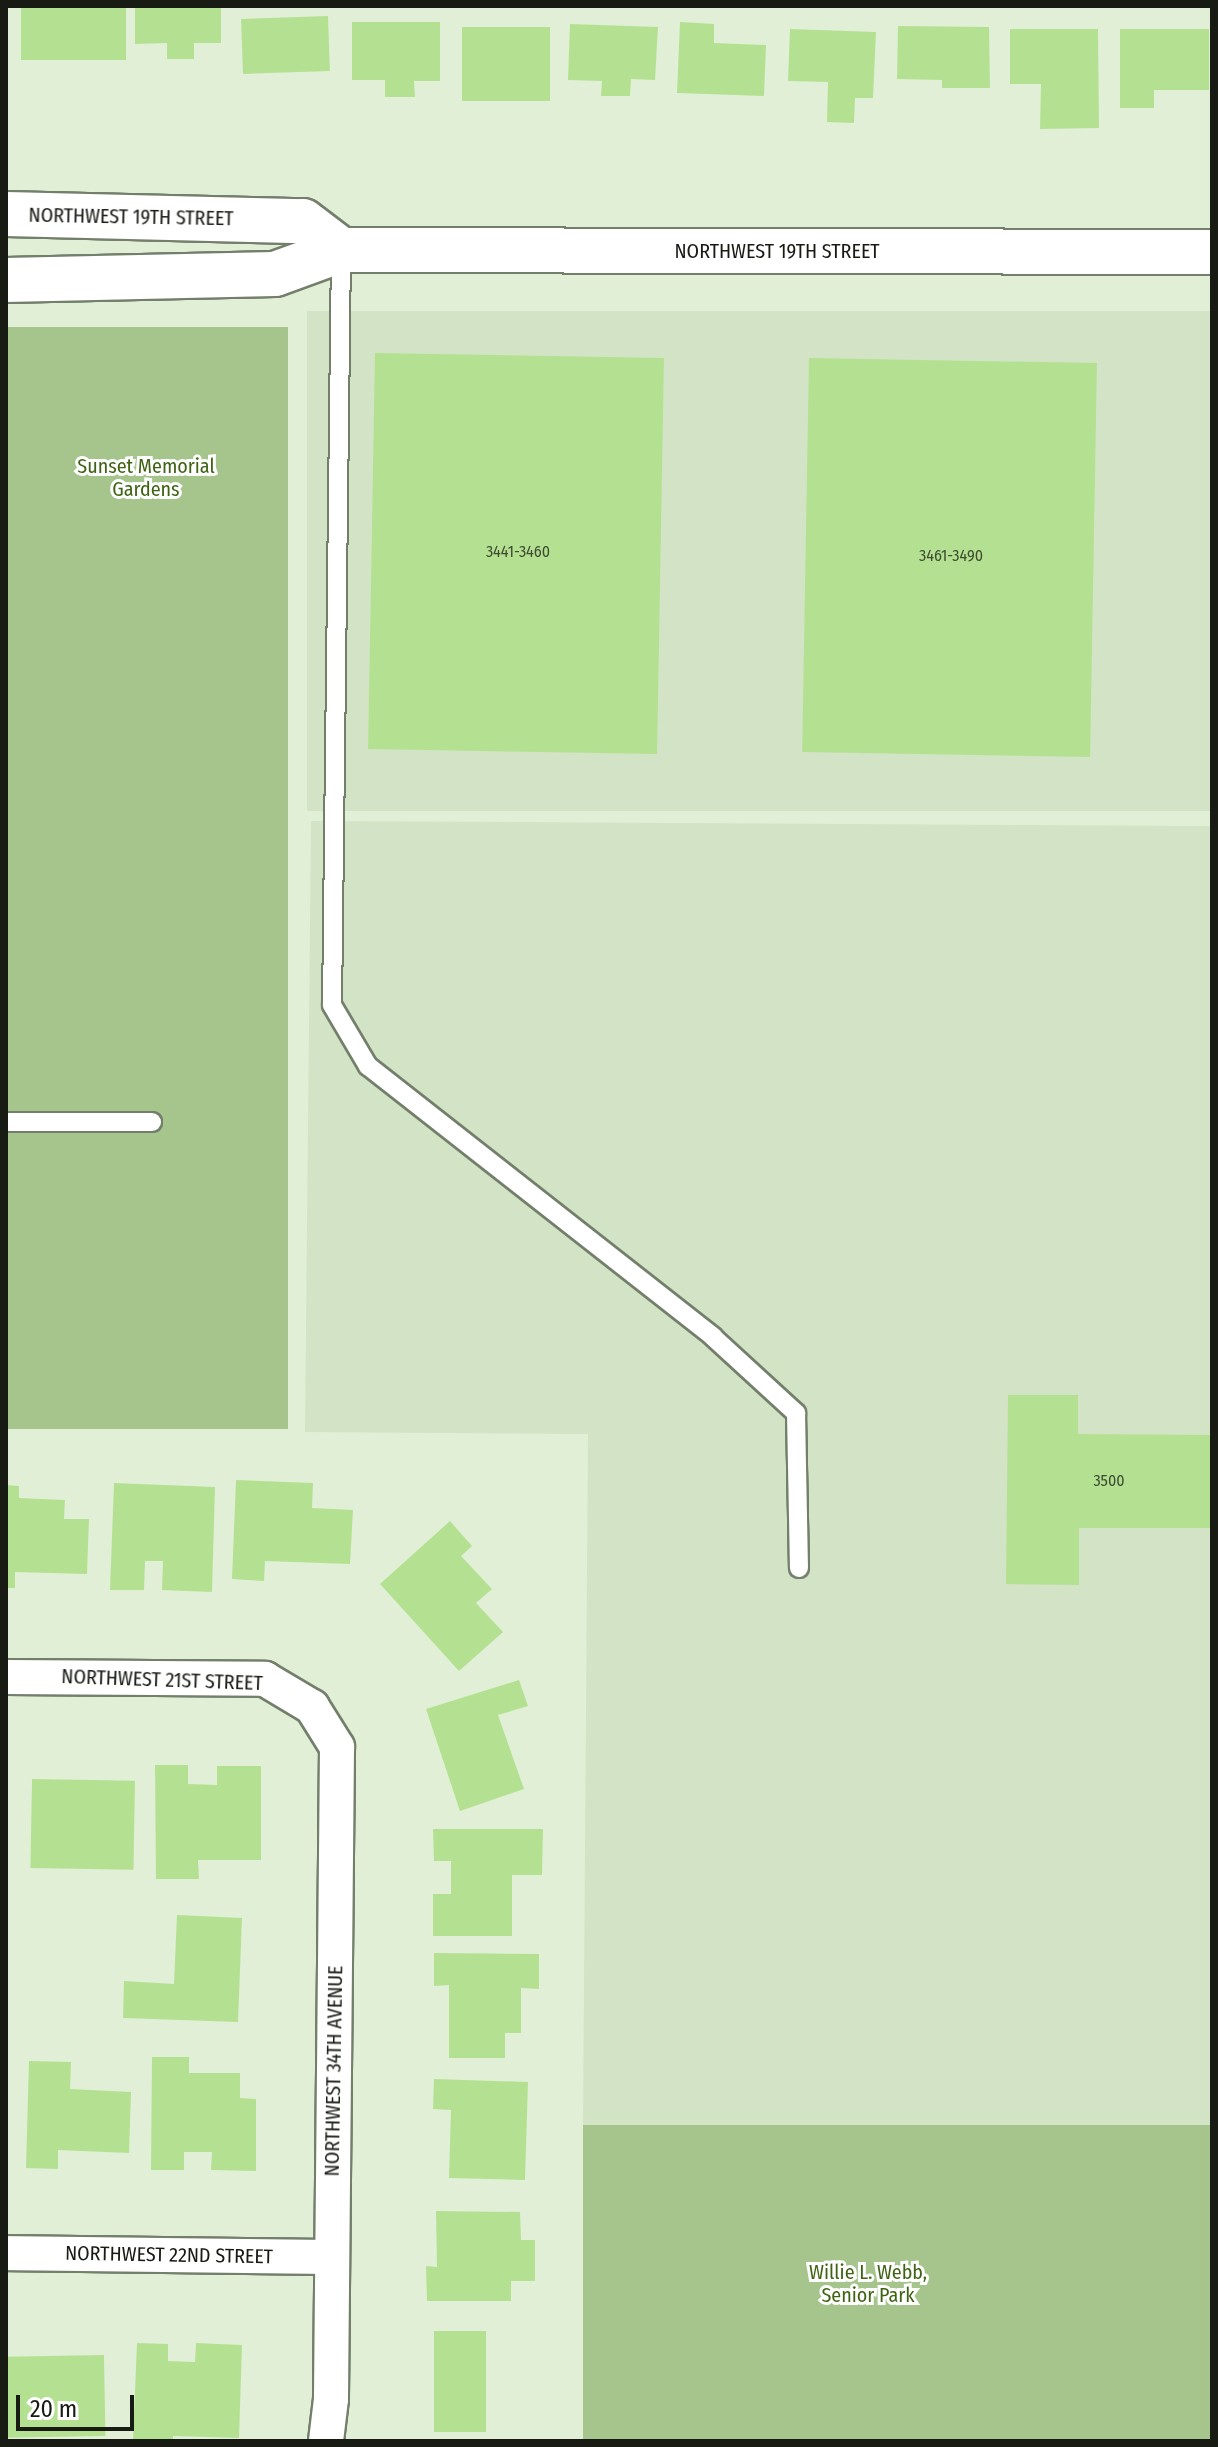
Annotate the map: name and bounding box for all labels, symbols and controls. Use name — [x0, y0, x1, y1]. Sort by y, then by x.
street label: NORTHWEST 19TH STREET — [28, 203, 234, 231]
street label: NORTHWEST 19TH STREET — [674, 239, 880, 263]
park label: Sunset Memorial Gardens — [77, 455, 215, 502]
house number: 3441-3460 — [486, 542, 550, 562]
house number: 3461-3490 — [919, 546, 983, 566]
house number: 3500 — [1093, 1471, 1125, 1491]
street label: NORTHWEST 21ST STREET — [61, 1664, 263, 1696]
street label: NORTHWEST 34TH AVENUE — [320, 1965, 348, 2177]
street label: NORTHWEST 22ND STREET — [65, 2241, 273, 2269]
park label: Willie L. Webb, Senior Park — [809, 2261, 927, 2308]
scale bar — [20, 2379, 138, 2429]
text: 20 m — [30, 2395, 77, 2423]

